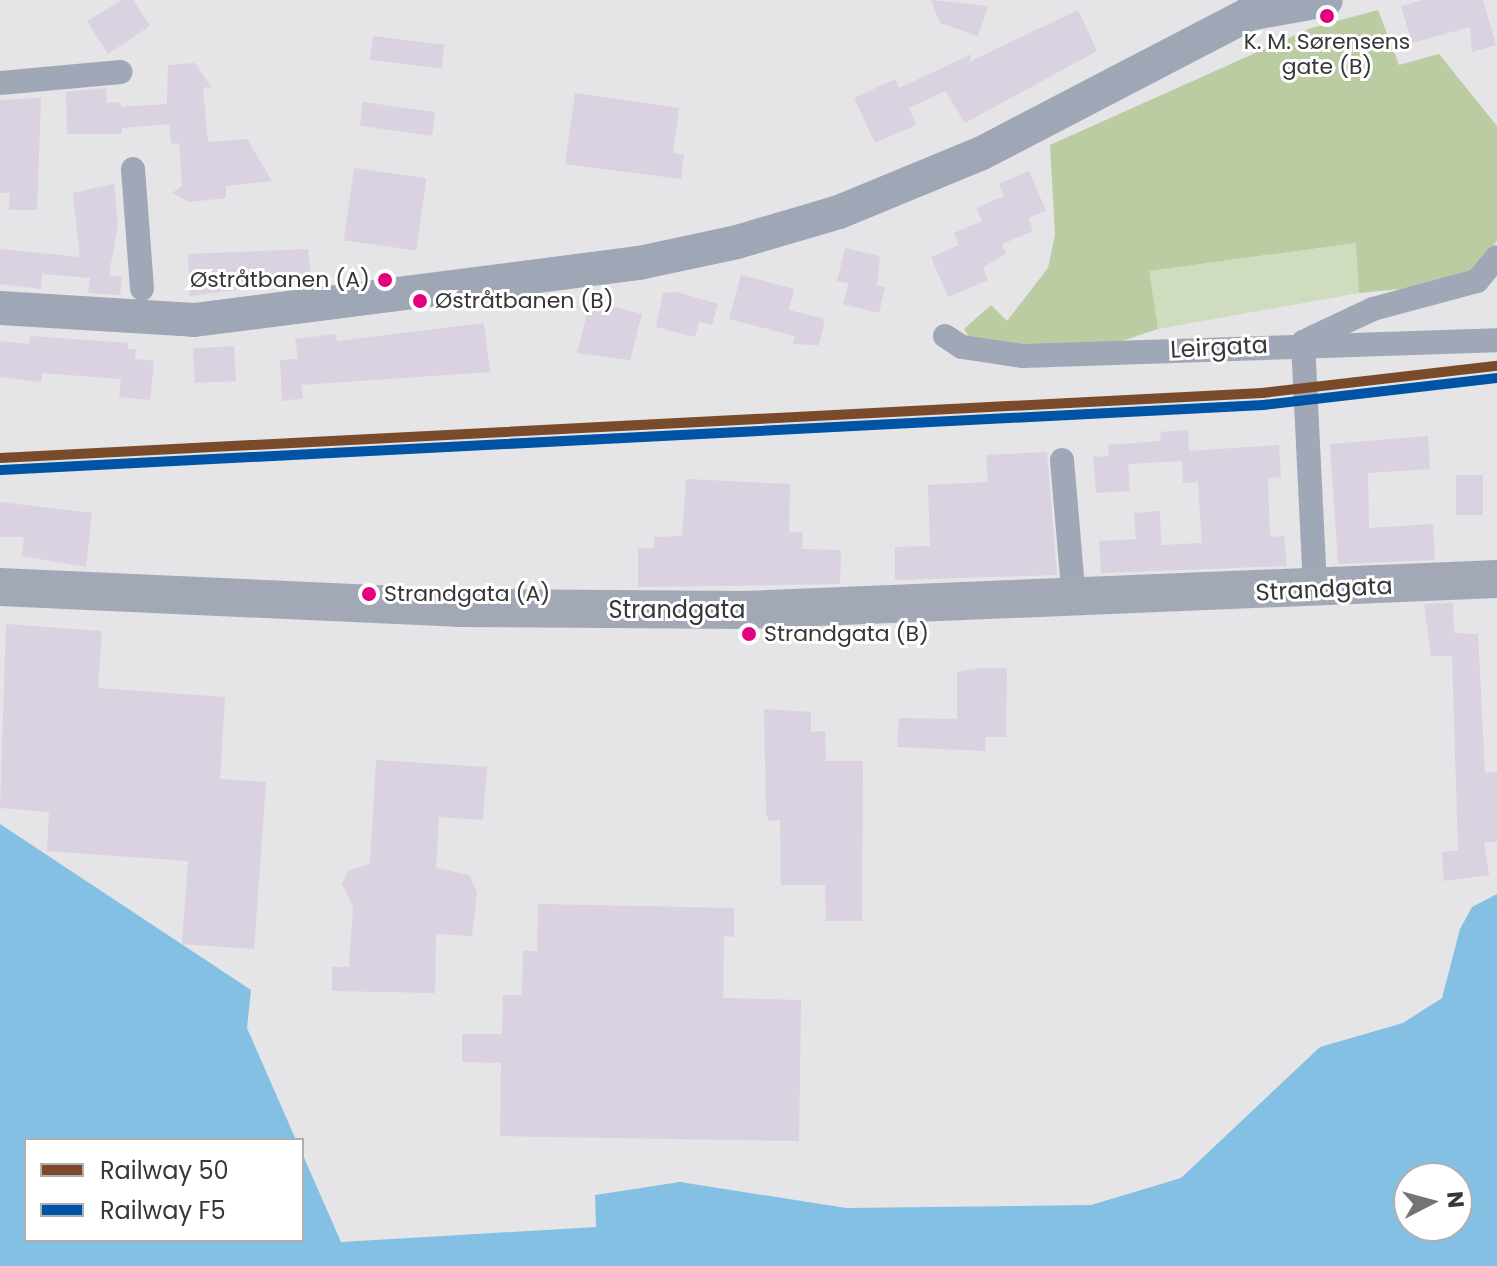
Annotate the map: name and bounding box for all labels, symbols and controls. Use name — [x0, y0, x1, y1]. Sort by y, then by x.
marker: K. M. Sørensens gate (B) — [1319, 8, 1335, 24]
place label: K. M. Sørensens gate (B) — [1244, 28, 1410, 80]
place label: Østråtbanen (A) — [190, 267, 370, 293]
marker: Østråtbanen (A) — [377, 272, 393, 288]
place label: Østråtbanen (B) — [435, 288, 614, 314]
marker: Østråtbanen (B) — [412, 293, 428, 309]
street label: Leirgata — [1170, 330, 1268, 364]
street label: Strandgata — [1255, 571, 1393, 607]
place label: Strandgata (A) — [384, 581, 550, 607]
marker: Strandgata (A) — [361, 586, 377, 602]
street label: Strandgata — [609, 596, 745, 624]
place label: Strandgata (B) — [764, 621, 929, 647]
marker: Strandgata (B) — [741, 626, 757, 642]
legend — [24, 1138, 304, 1242]
text: Railway 50 — [100, 1154, 229, 1187]
north arrow — [1393, 1162, 1473, 1242]
text: N — [1439, 1190, 1472, 1209]
text: Railway F5 — [100, 1194, 226, 1227]

